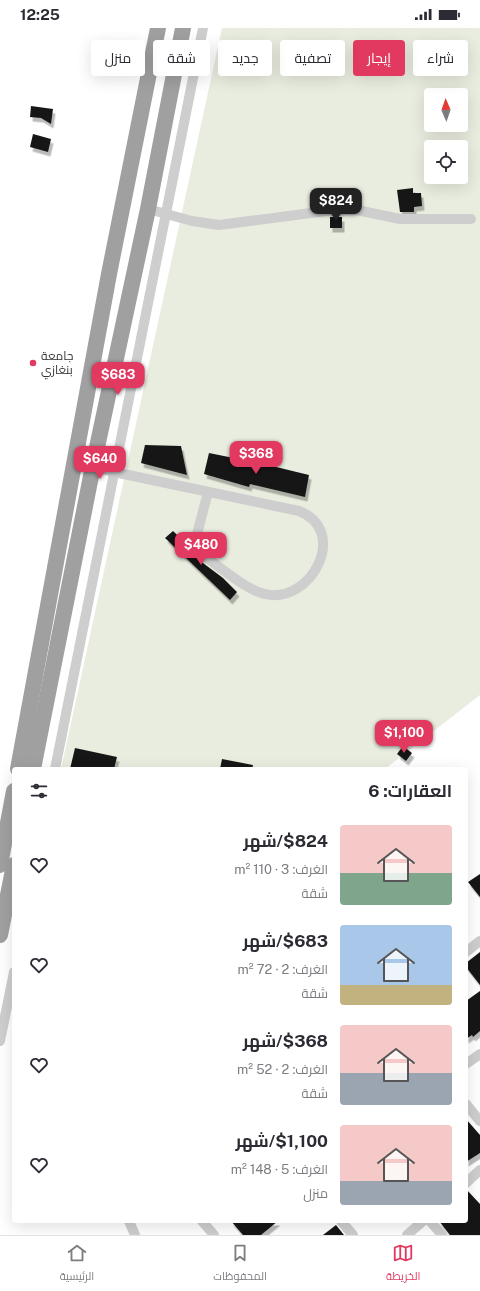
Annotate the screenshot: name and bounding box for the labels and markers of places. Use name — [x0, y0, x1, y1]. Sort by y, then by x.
pin: $824 — [312, 188, 360, 222]
place label: جامعة بنغازي — [41, 349, 73, 380]
marker: جامعة بنغازي — [28, 358, 38, 368]
pin: $683 — [94, 362, 142, 396]
pin: $368 — [232, 441, 280, 475]
pin: $640 — [76, 446, 124, 480]
pin: $480 — [177, 532, 225, 566]
pin: $1,100 — [371, 720, 437, 754]

